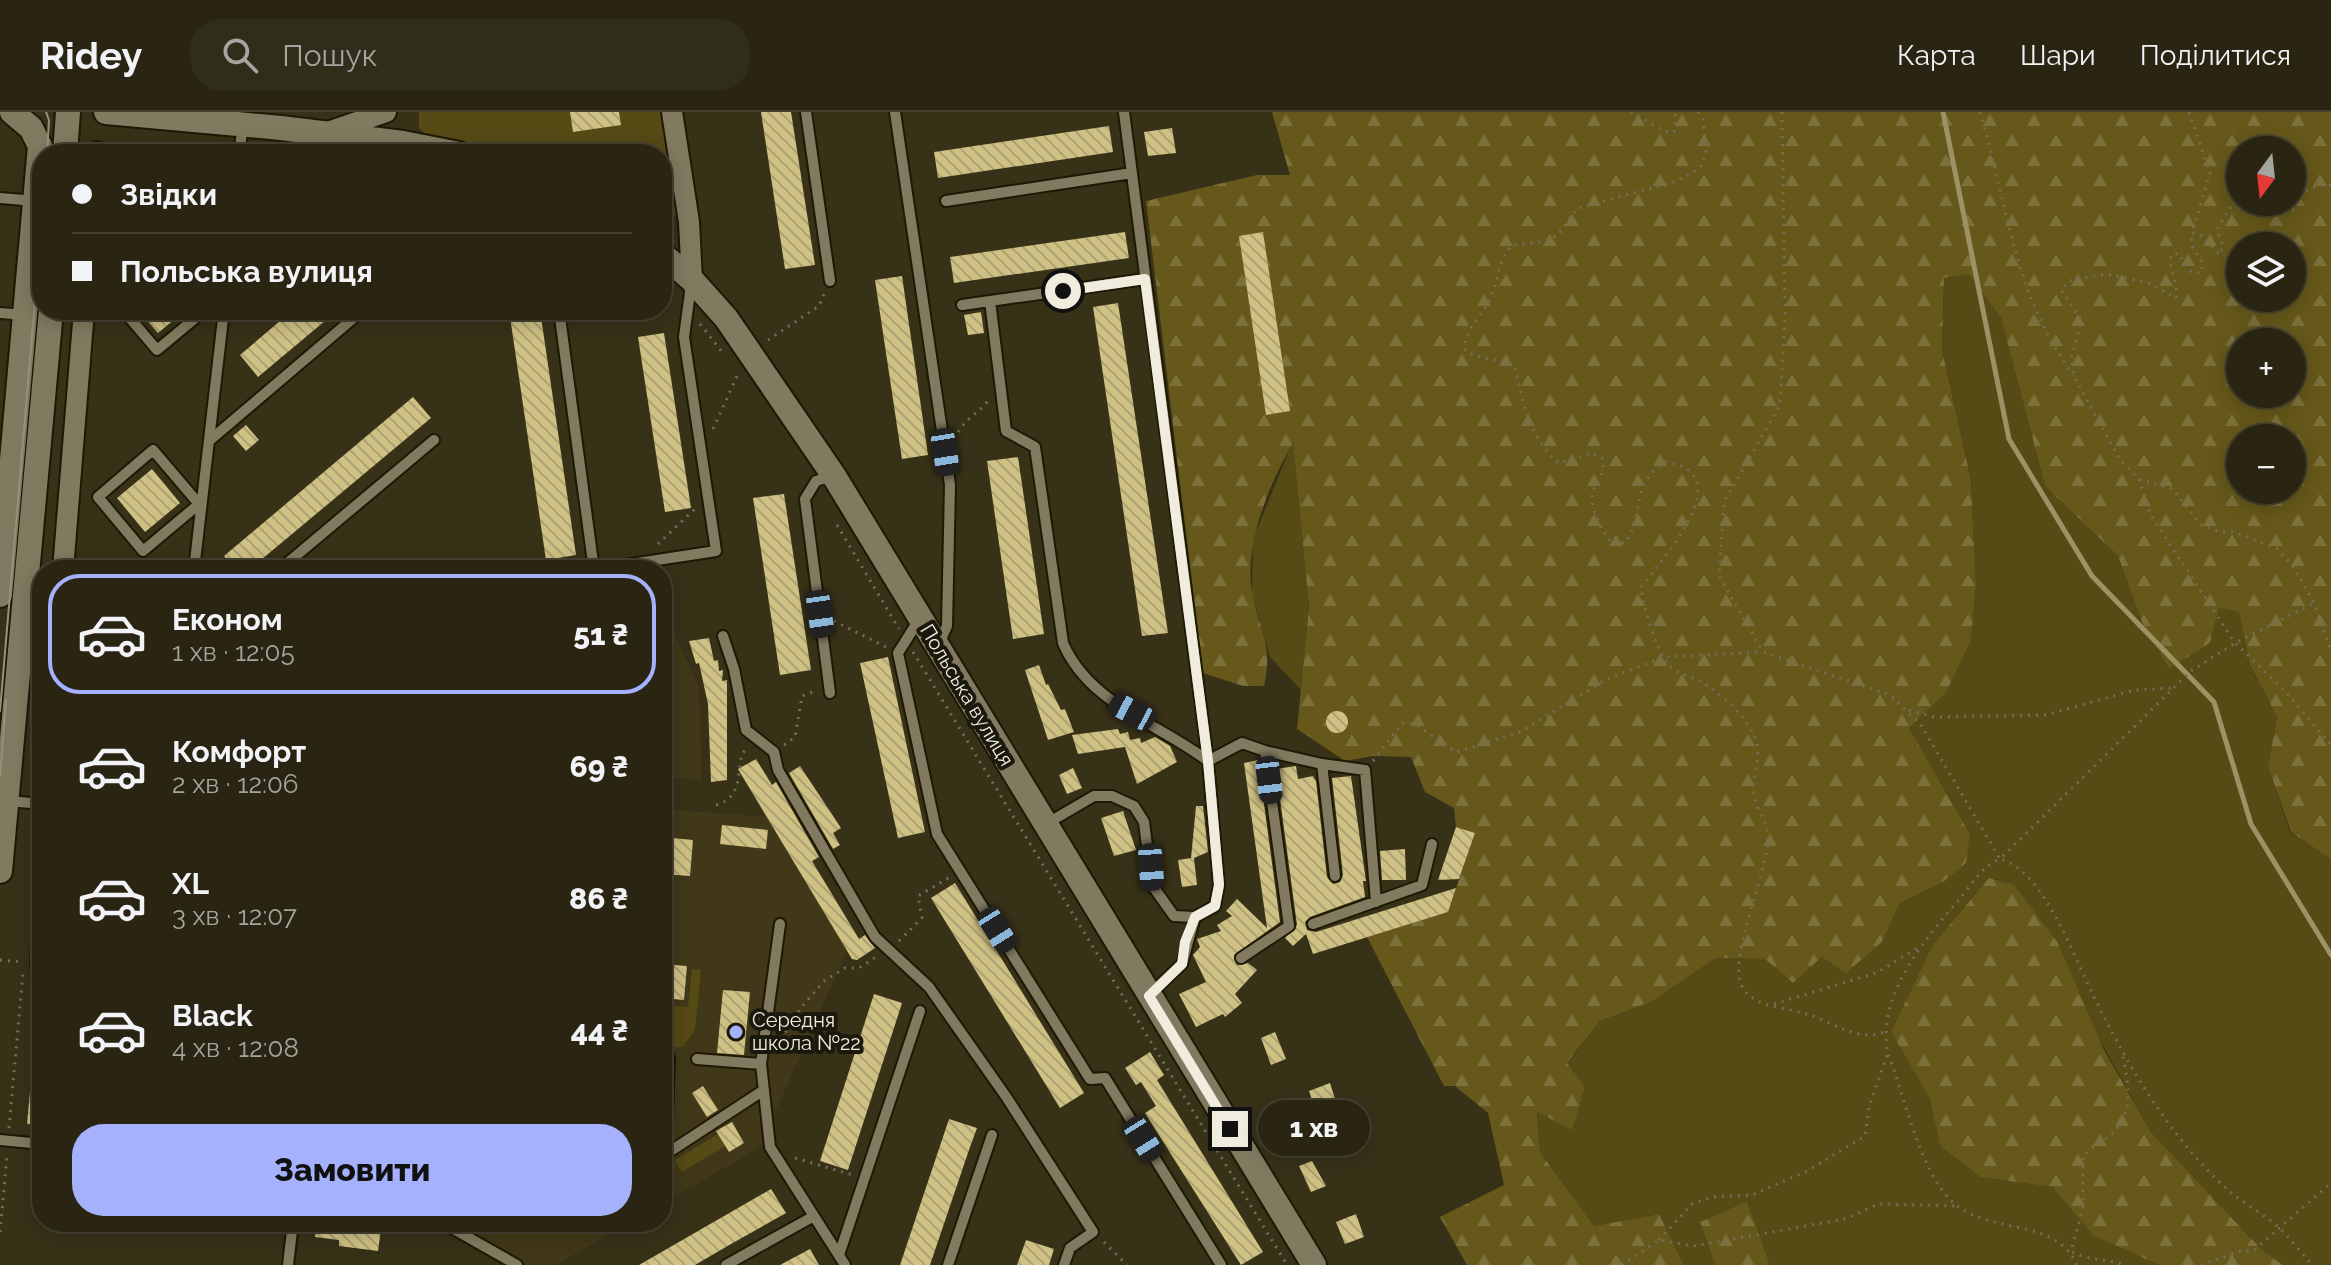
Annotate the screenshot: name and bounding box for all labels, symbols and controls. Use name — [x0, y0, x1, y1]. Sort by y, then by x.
search box — [190, 19, 750, 91]
text: Ridey — [40, 33, 142, 78]
icon: search — [218, 33, 262, 77]
text: Пошук — [282, 38, 377, 73]
text: Карта — [1897, 39, 1976, 72]
text: Шари — [2020, 39, 2096, 72]
text: Поділитися — [2140, 39, 2291, 72]
north arrow — [2226, 136, 2306, 216]
map controls — [2226, 136, 2306, 504]
text: Звідки — [120, 177, 217, 212]
button: layers — [2226, 232, 2306, 312]
text: Польська вулиця — [120, 254, 373, 289]
route start — [1045, 273, 1081, 309]
button: + — [2226, 328, 2306, 408]
button: − — [2226, 424, 2306, 504]
car — [929, 426, 961, 478]
car — [805, 589, 835, 639]
icon: car — [76, 598, 148, 670]
text: Економ — [172, 602, 283, 637]
text: 51 ₴ — [573, 617, 628, 652]
street label: Польська вулиця — [915, 620, 1019, 770]
text: 1 хв · 12:05 — [172, 637, 295, 667]
car — [1105, 690, 1159, 734]
icon: car — [76, 730, 148, 802]
text: Комфорт — [172, 734, 306, 769]
text: 69 ₴ — [570, 749, 628, 784]
car — [1254, 755, 1284, 805]
text: 2 хв · 12:06 — [172, 769, 299, 799]
car — [1137, 842, 1165, 892]
icon: car — [76, 862, 148, 934]
text: XL — [172, 866, 209, 901]
text: 86 ₴ — [569, 881, 628, 916]
text: 3 хв · 12:07 — [172, 901, 297, 931]
car — [974, 903, 1020, 957]
icon: car — [76, 994, 148, 1066]
text: Black — [172, 998, 253, 1033]
place label: Середня школа №22 — [752, 1008, 861, 1055]
text: 44 ₴ — [571, 1013, 628, 1048]
marker: Середня школа №22 — [727, 1023, 745, 1041]
text: 4 хв · 12:08 — [172, 1033, 299, 1063]
callout: 1 хв — [1258, 1101, 1370, 1157]
route end — [1212, 1111, 1248, 1147]
car — [1120, 1112, 1166, 1166]
text: 1 хв — [1290, 1113, 1338, 1143]
button: Замовити — [72, 1124, 632, 1216]

